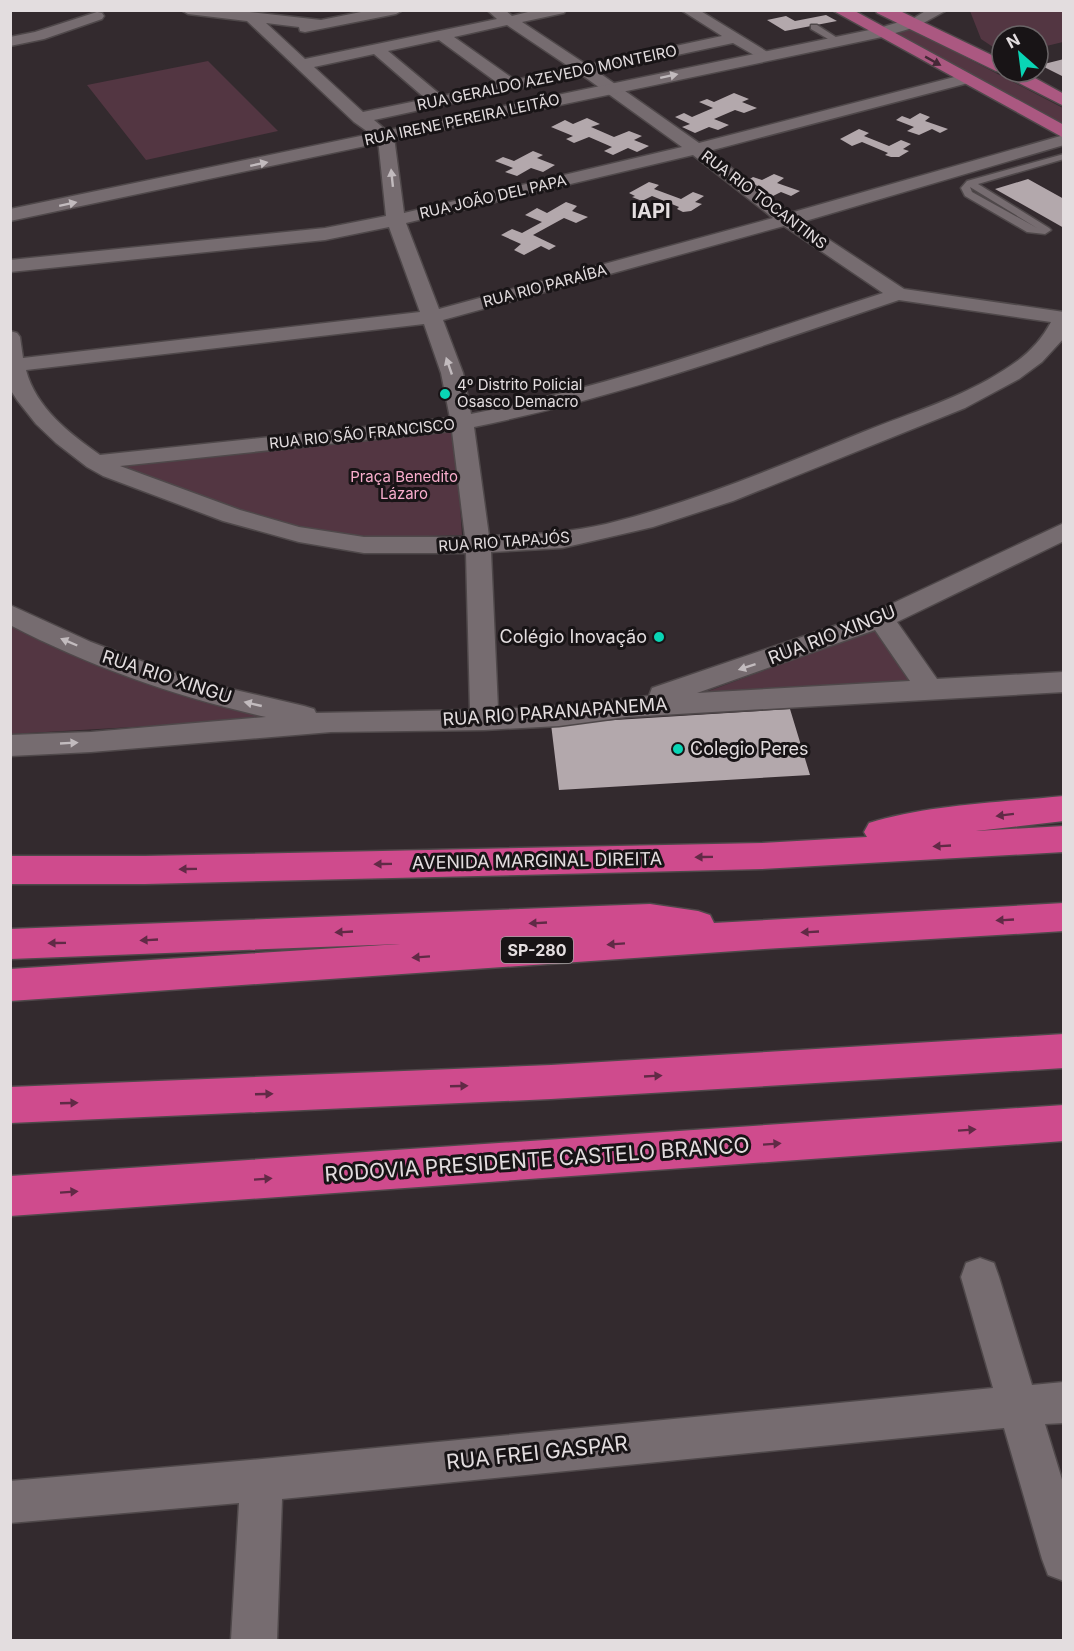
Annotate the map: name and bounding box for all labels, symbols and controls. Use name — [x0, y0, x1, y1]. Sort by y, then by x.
north arrow — [990, 24, 1050, 84]
text: N — [1003, 29, 1023, 52]
street label: RUA GERALDO AZEVEDO MONTEIRO — [415, 41, 679, 114]
one-way arrow — [925, 56, 942, 66]
one-way arrow — [660, 71, 678, 81]
street label: RUA IRENE PEREIRA LEITÃO — [363, 90, 561, 150]
street label: RUA RIO TOCANTINS — [698, 146, 831, 253]
one-way arrow — [249, 159, 268, 168]
one-way arrow — [387, 169, 397, 188]
street label: RUA JOÃO DEL PAPA — [418, 170, 568, 223]
one-way arrow — [59, 198, 77, 208]
district label: IAPI — [631, 199, 671, 223]
street label: RUA RIO PARAÍBA — [481, 260, 609, 311]
one-way arrow — [444, 357, 453, 375]
place label: 4º Distrito Policial Osasco Demacro — [457, 375, 582, 411]
marker: 4º Distrito Policial Osasco Demacro — [438, 387, 452, 401]
street label: RUA RIO SÃO FRANCISCO — [268, 414, 456, 453]
park label: Praça Benedito Lázaro — [350, 467, 458, 503]
street label: RUA RIO TAPAJÓS — [438, 527, 570, 556]
street label: RUA RIO XINGU — [765, 601, 899, 669]
place label: Colégio Inovação — [500, 626, 647, 647]
marker: Colégio Inovação — [652, 630, 666, 644]
one-way arrow — [60, 638, 77, 647]
street label: RUA RIO XINGU — [100, 646, 235, 707]
one-way arrow — [738, 662, 756, 672]
street label: RUA RIO PARANAPANEMA — [442, 693, 668, 730]
one-way arrow — [244, 698, 263, 708]
place label: Colegio Peres — [690, 738, 808, 759]
one-way arrow — [59, 739, 78, 748]
marker: Colegio Peres — [671, 742, 685, 756]
one-way arrow — [996, 810, 1015, 820]
one-way arrow — [933, 842, 952, 851]
street label: AVENIDA MARGINAL DIREITA — [412, 848, 662, 873]
one-way arrow — [694, 852, 713, 862]
one-way arrow — [373, 860, 392, 869]
one-way arrow — [178, 864, 197, 873]
one-way arrow — [996, 916, 1015, 925]
one-way arrow — [529, 918, 548, 927]
one-way arrow — [334, 927, 353, 936]
one-way arrow — [801, 927, 820, 936]
one-way arrow — [139, 936, 158, 945]
road number: SP-280 — [501, 937, 573, 963]
one-way arrow — [47, 939, 66, 948]
one-way arrow — [606, 939, 625, 949]
one-way arrow — [412, 953, 431, 962]
one-way arrow — [644, 1071, 663, 1080]
one-way arrow — [449, 1081, 468, 1090]
one-way arrow — [254, 1090, 273, 1099]
one-way arrow — [59, 1098, 78, 1107]
one-way arrow — [957, 1125, 976, 1135]
street label: RODOVIA PRESIDENTE CASTELO BRANCO — [323, 1132, 750, 1187]
one-way arrow — [763, 1139, 782, 1149]
one-way arrow — [254, 1174, 273, 1184]
one-way arrow — [59, 1187, 78, 1197]
street label: RUA FREI GASPAR — [445, 1431, 629, 1474]

